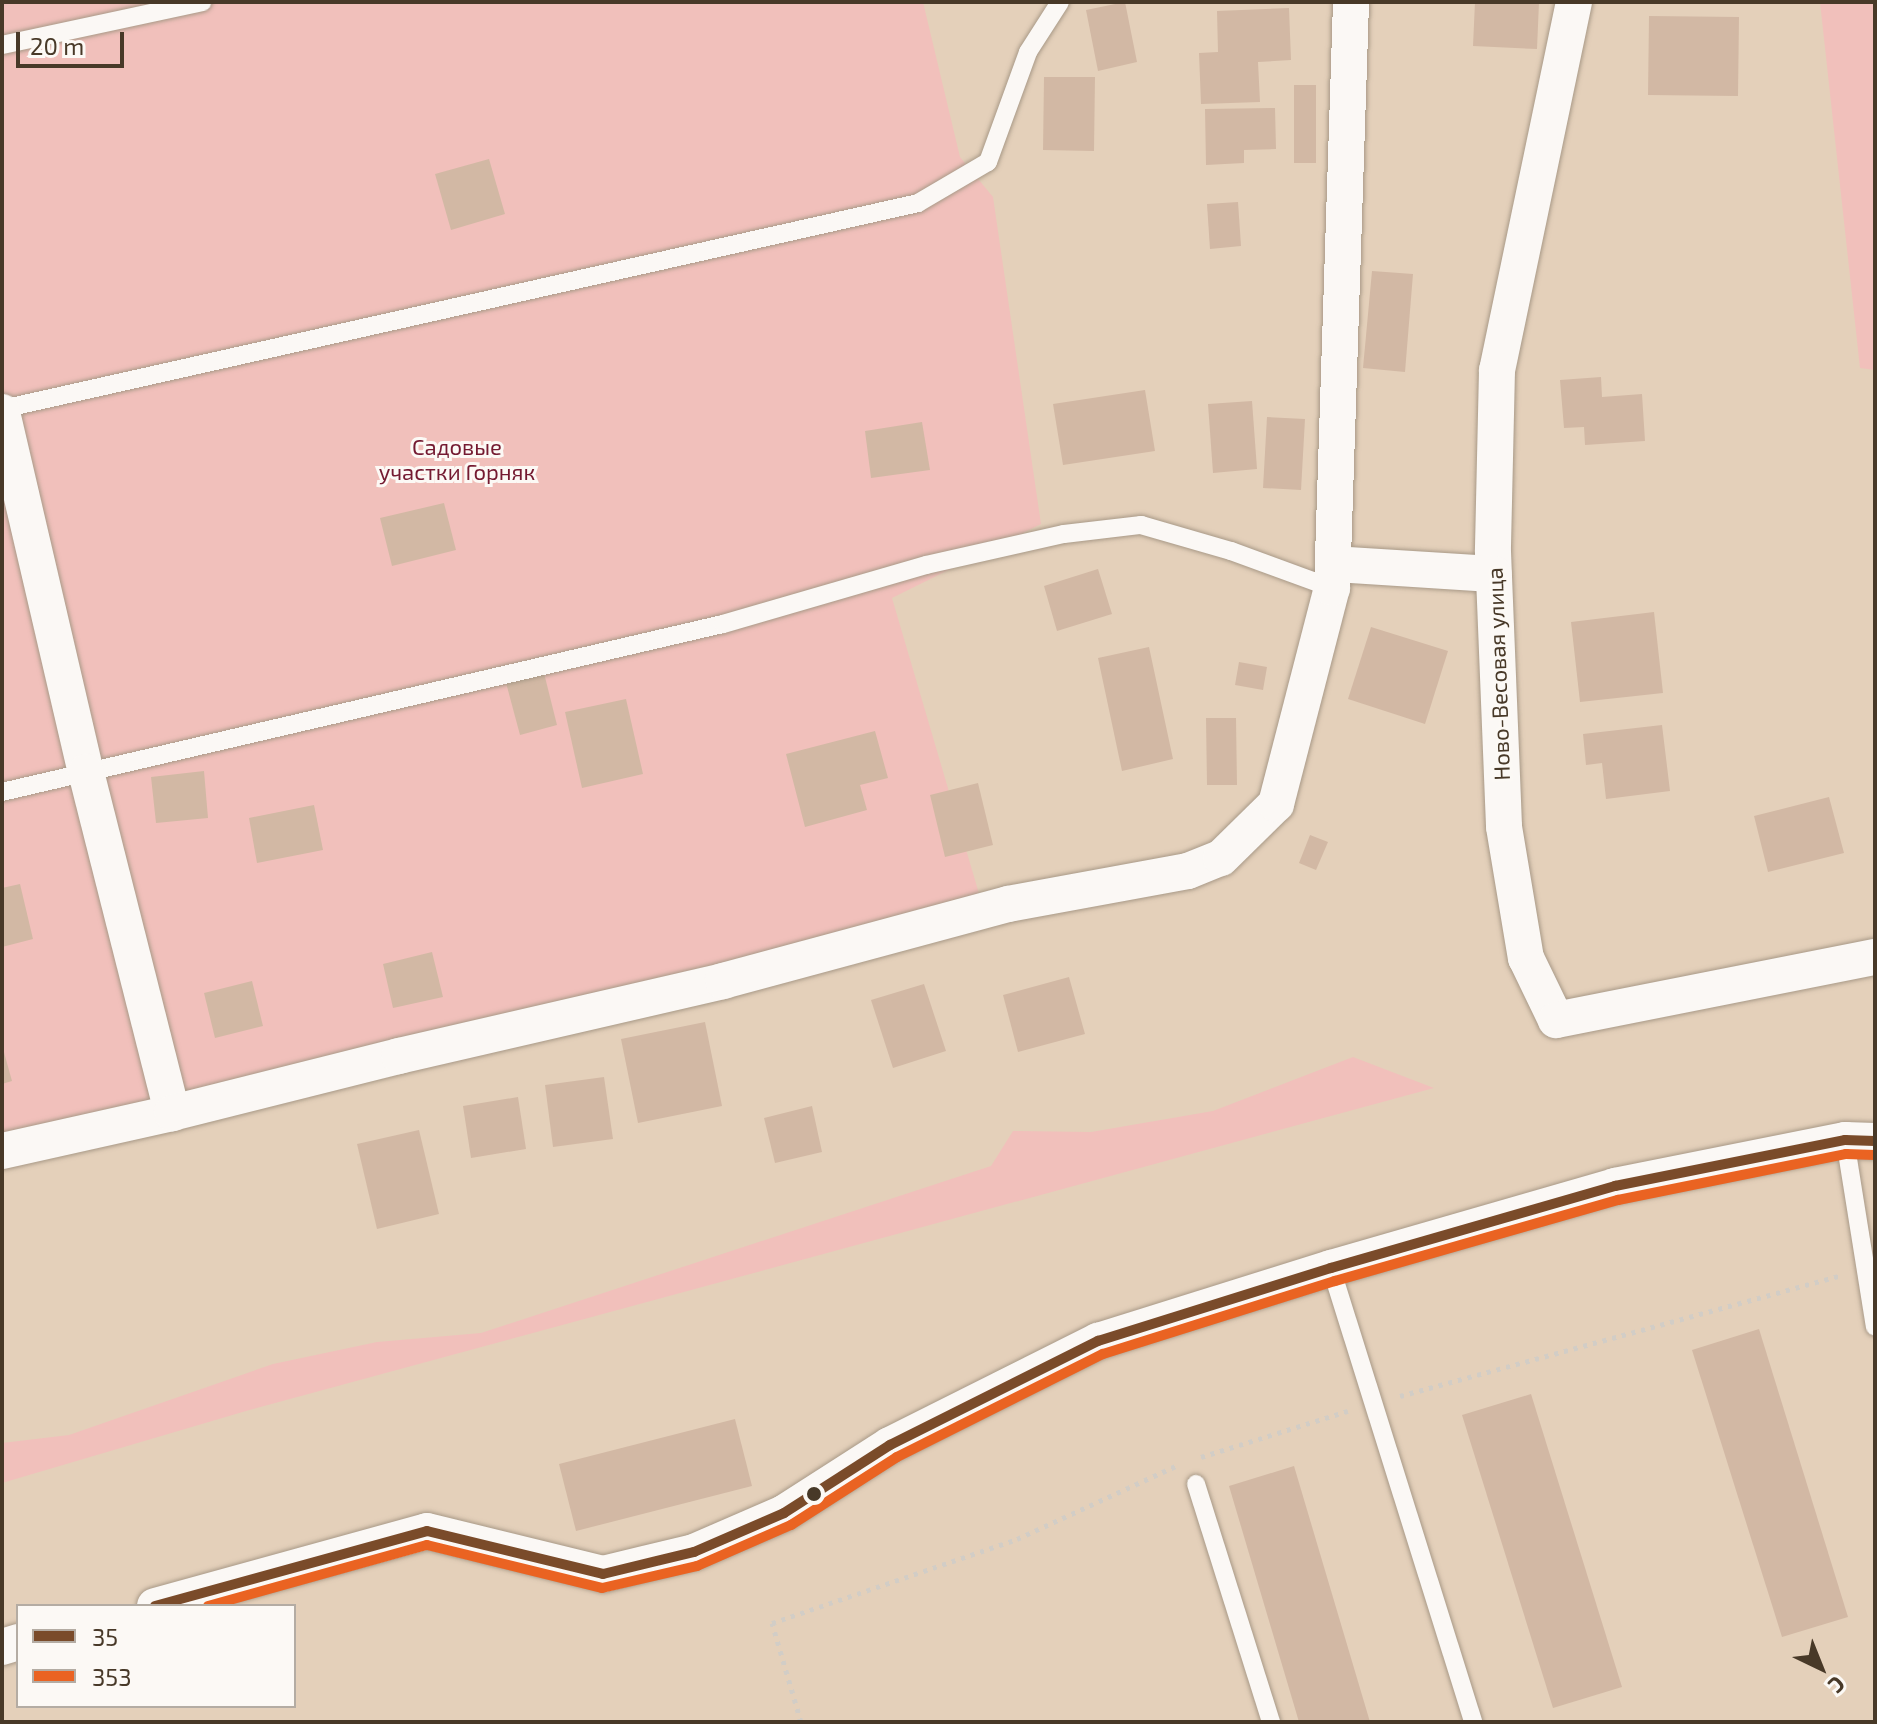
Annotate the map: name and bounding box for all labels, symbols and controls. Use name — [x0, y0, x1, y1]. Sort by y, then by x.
scale bar — [20, 16, 128, 66]
text: 20 m — [30, 31, 84, 60]
park label: Садовые участки Горняк — [379, 433, 535, 484]
street label: Ново-Весовая улица — [1481, 567, 1515, 781]
unlabelled marker — [806, 1486, 822, 1502]
legend — [16, 1604, 296, 1708]
text: 35 — [92, 1622, 118, 1651]
north arrow — [1781, 1628, 1861, 1708]
text: 353 — [92, 1662, 132, 1691]
text: С — [1824, 1672, 1851, 1699]

